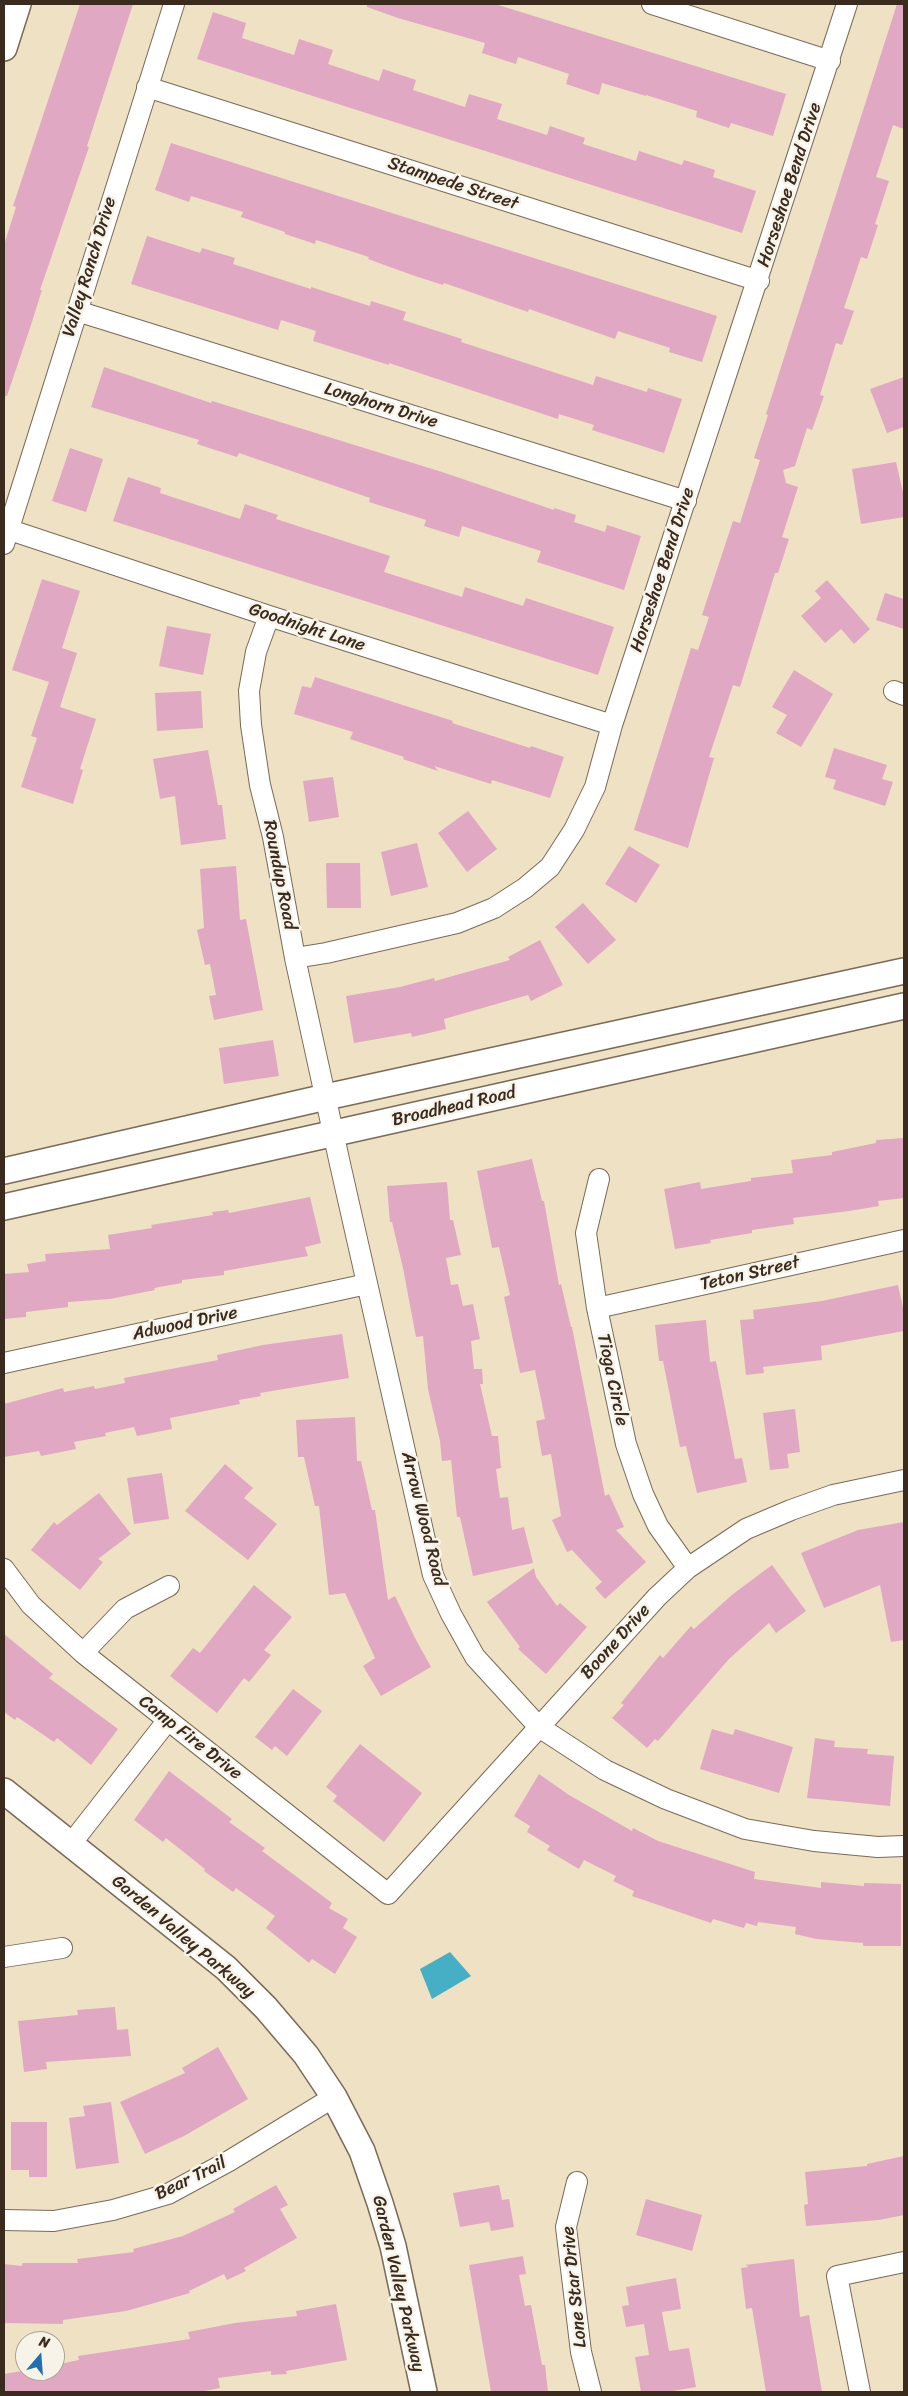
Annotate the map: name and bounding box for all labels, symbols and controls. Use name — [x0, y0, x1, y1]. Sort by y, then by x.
street label: Horseshoe Bend Drive — [753, 100, 827, 270]
street label: Stampede Street — [385, 153, 521, 215]
street label: Valley Ranch Drive — [58, 194, 122, 340]
street label: Longhorn Drive — [322, 379, 440, 433]
street label: Horseshoe Bend Drive — [626, 485, 700, 655]
street label: Goodnight Lane — [246, 599, 368, 657]
street label: Roundup Road — [258, 818, 300, 932]
street label: Broadhead Road — [390, 1082, 518, 1132]
street label: Teton Street — [698, 1252, 802, 1296]
street label: Adwood Drive — [130, 1302, 240, 1346]
street label: Tioga Circle — [592, 1332, 632, 1428]
street label: Arrow Wood Road — [396, 1450, 450, 1588]
street label: Boone Drive — [577, 1600, 655, 1684]
street label: Camp Fire Drive — [134, 1691, 246, 1785]
street label: Garden Valley Parkway — [107, 1871, 259, 2003]
street label: Bear Trail — [152, 2153, 230, 2205]
street label: Garden Valley Parkway — [367, 2194, 429, 2374]
street label: Lone Star Drive — [558, 2225, 592, 2349]
text: N — [36, 2329, 53, 2356]
north arrow — [15, 2331, 65, 2381]

